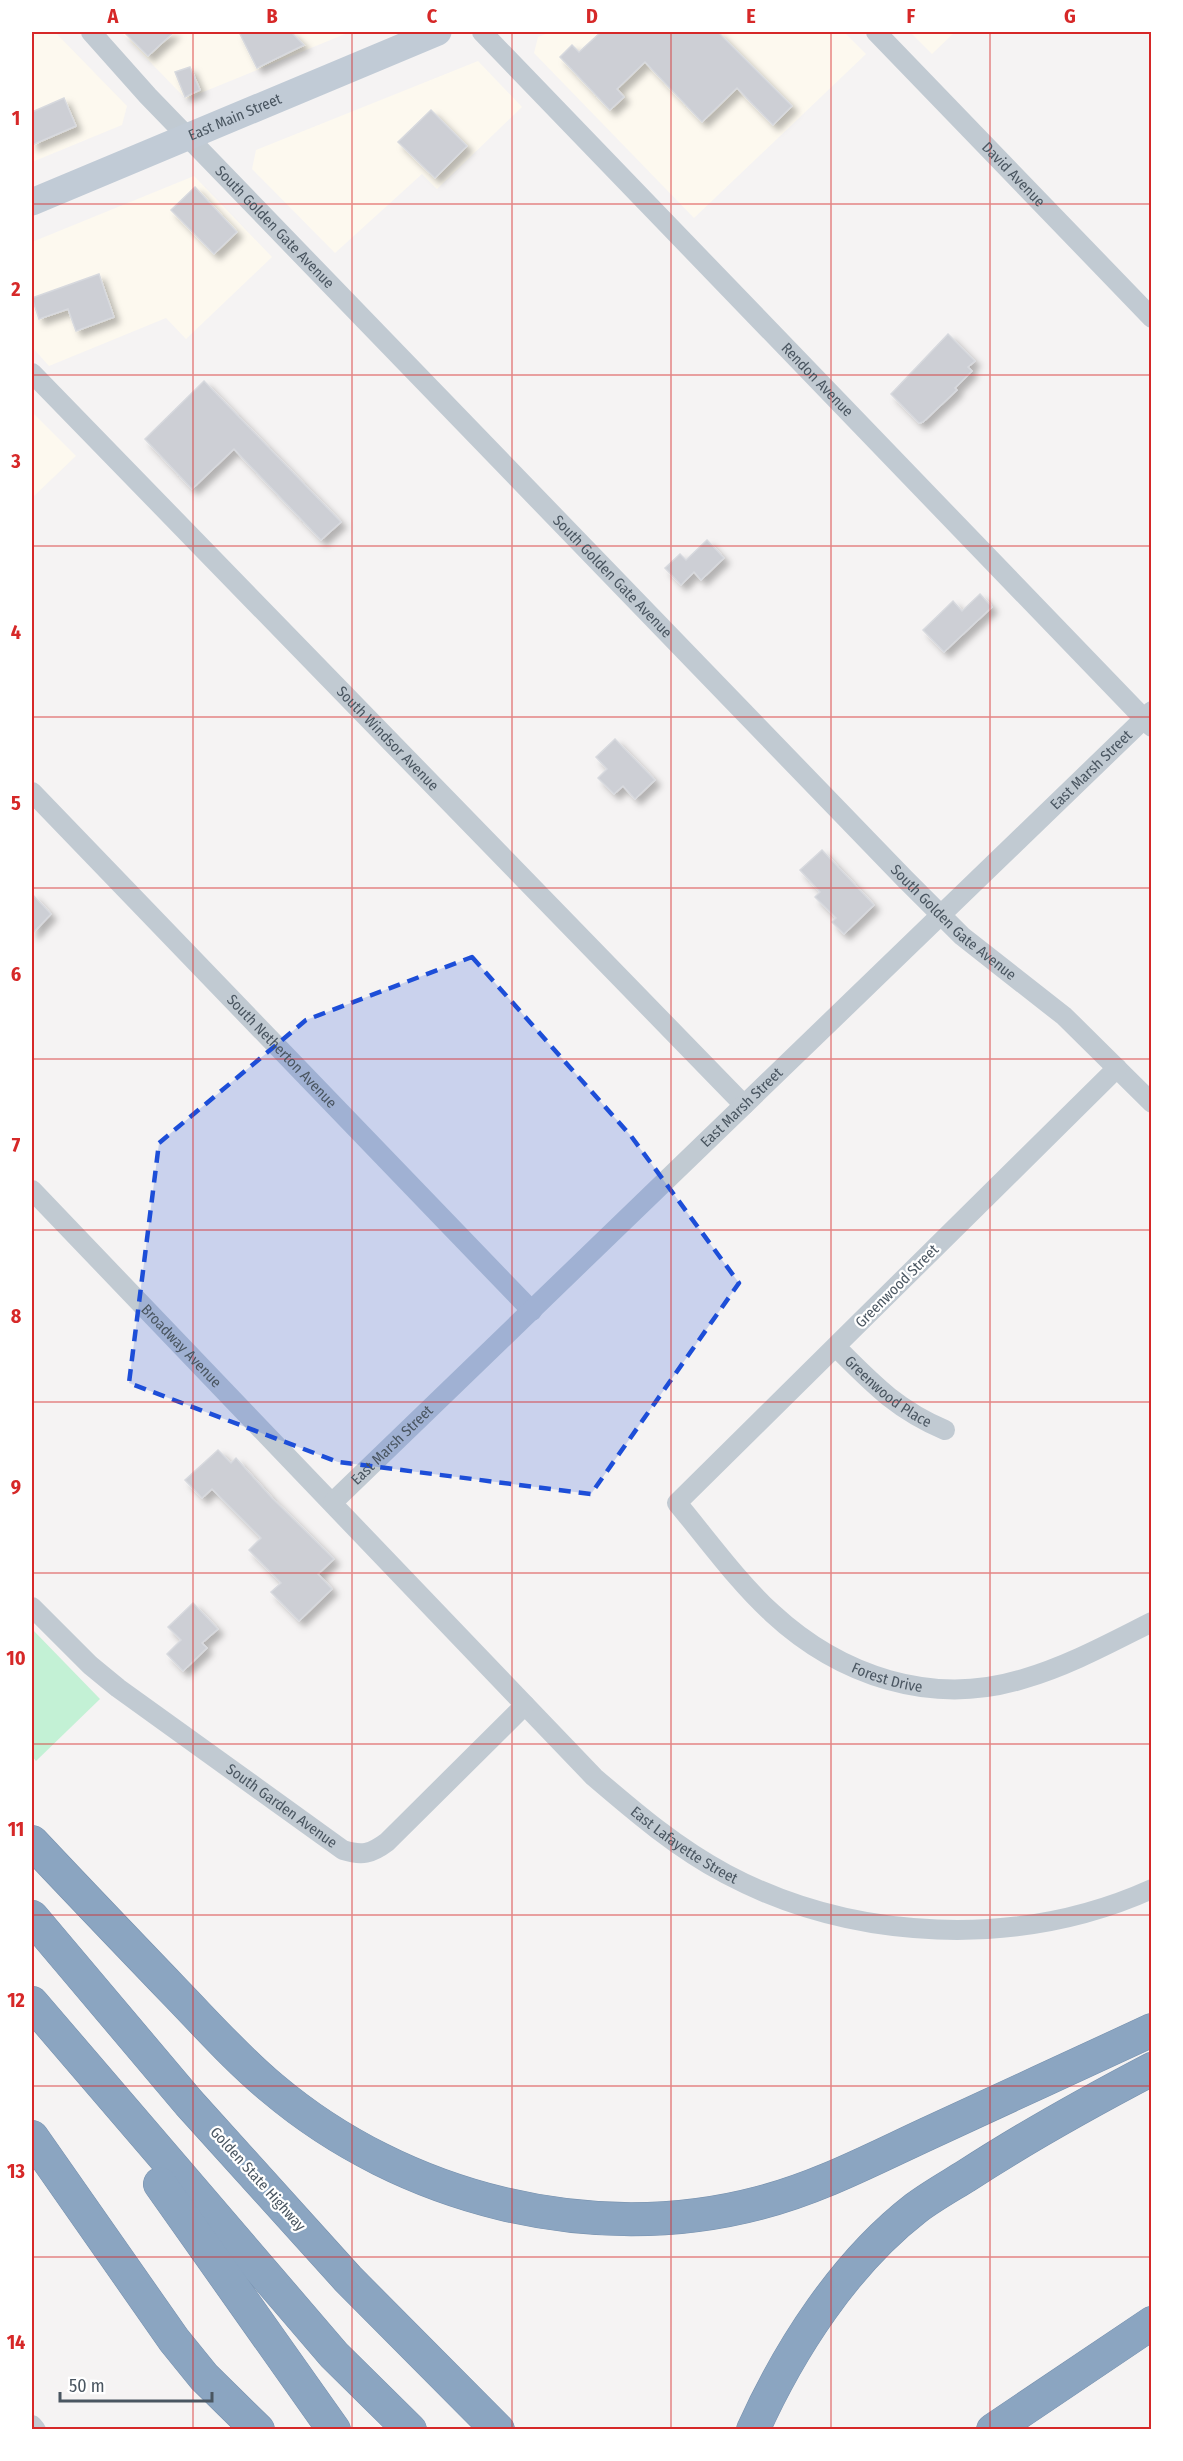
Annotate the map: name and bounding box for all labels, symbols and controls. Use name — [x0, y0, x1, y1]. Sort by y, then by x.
text: A — [107, 4, 120, 28]
text: B — [266, 4, 278, 28]
text: C — [427, 4, 438, 28]
text: D — [586, 4, 598, 28]
text: E — [746, 4, 756, 28]
text: F — [907, 4, 916, 28]
text: G — [1064, 4, 1076, 28]
street label: East Main Street — [186, 90, 284, 144]
text: 1 — [12, 106, 20, 130]
street label: David Avenue — [978, 138, 1049, 211]
street label: South Golden Gate Avenue — [211, 162, 338, 292]
text: 2 — [10, 277, 21, 301]
street label: Rendon Avenue — [778, 339, 857, 420]
text: 3 — [10, 449, 21, 473]
street label: South Golden Gate Avenue — [549, 511, 676, 642]
text: 4 — [11, 620, 21, 644]
street label: South Windsor Avenue — [333, 683, 442, 795]
street label: East Marsh Street — [1046, 726, 1136, 813]
text: 5 — [11, 791, 21, 815]
street label: South Golden Gate Avenue — [887, 861, 1020, 984]
text: 6 — [11, 962, 21, 986]
street label: South Netherton Avenue — [223, 991, 341, 1112]
street label: East Marsh Street — [697, 1064, 786, 1151]
text: 7 — [12, 1133, 21, 1157]
street label: Greenwood Street — [852, 1241, 942, 1331]
street label: Broadway Avenue — [137, 1301, 225, 1391]
text: 8 — [11, 1304, 22, 1328]
street label: Greenwood Place — [841, 1352, 934, 1431]
street label: East Marsh Street — [347, 1401, 437, 1489]
text: 9 — [11, 1475, 21, 1499]
text: 10 — [6, 1646, 26, 1670]
street label: Forest Drive — [849, 1659, 924, 1696]
street label: South Garden Avenue — [223, 1760, 341, 1852]
street label: East Lafayette Street — [627, 1803, 741, 1888]
text: 11 — [8, 1817, 24, 1841]
text: 12 — [7, 1988, 25, 2012]
street label: Golden State Highway — [207, 2123, 310, 2235]
text: 13 — [7, 2159, 25, 2183]
text: 14 — [7, 2330, 25, 2354]
scale bar — [60, 2365, 212, 2403]
text: 50 m — [69, 2375, 105, 2397]

